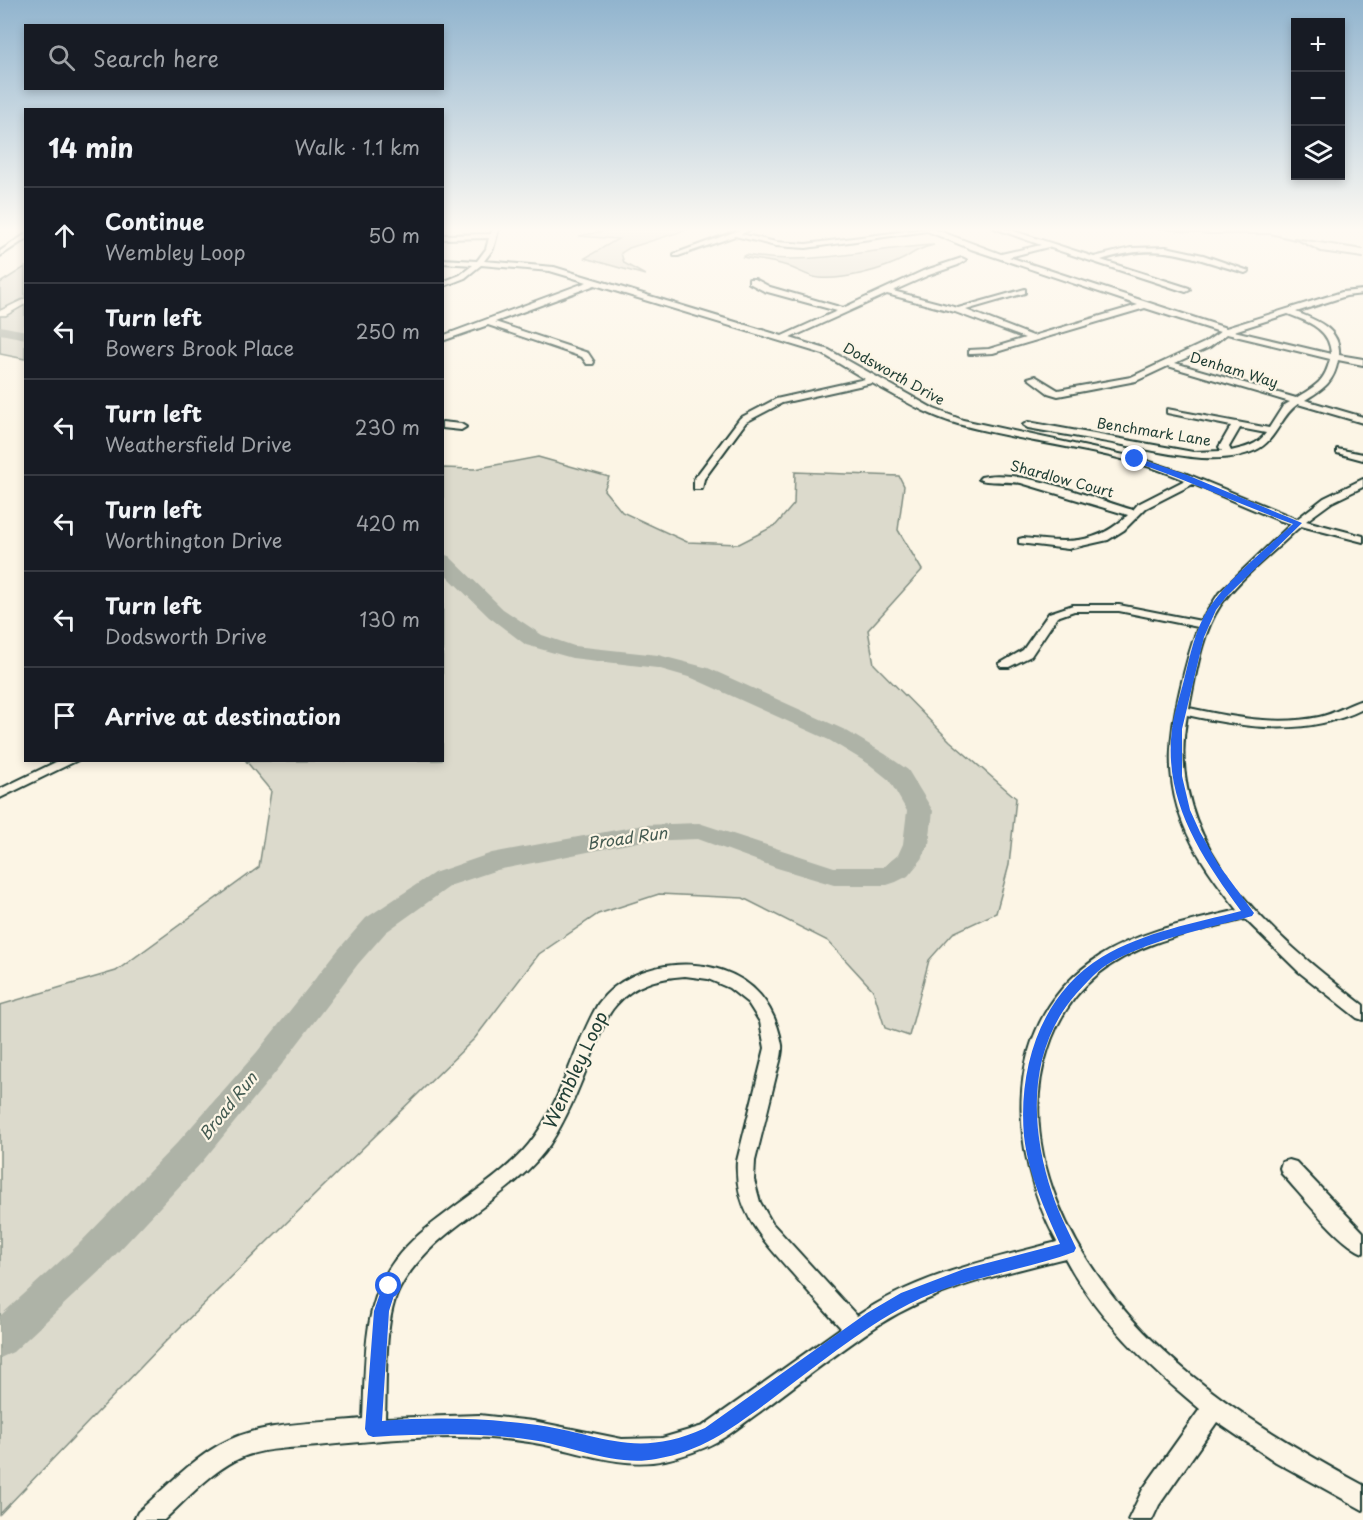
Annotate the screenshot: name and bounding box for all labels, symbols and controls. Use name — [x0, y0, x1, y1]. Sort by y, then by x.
map controls — [1291, 18, 1345, 180]
button: + — [1291, 18, 1345, 72]
search box — [24, 24, 444, 90]
icon: search — [45, 41, 78, 74]
text: Search here — [93, 41, 219, 74]
button: − — [1291, 72, 1345, 126]
button: layers — [1291, 126, 1345, 180]
text: 14 min — [48, 128, 134, 167]
text: Walk · 1.1 km — [295, 132, 420, 162]
text: Continue — [105, 204, 204, 237]
icon: ahead — [48, 219, 81, 252]
text: 50 m — [368, 220, 420, 250]
text: Wembley Loop — [105, 237, 246, 267]
text: Turn left — [105, 300, 202, 333]
icon: left — [48, 315, 81, 348]
text: 250 m — [356, 316, 420, 346]
text: Bowers Brook Place — [105, 333, 294, 363]
street label: Dodsworth Drive — [840, 337, 949, 410]
street label: Denham Way — [1187, 346, 1281, 393]
text: Turn left — [105, 396, 202, 429]
icon: left — [48, 411, 81, 444]
text: 230 m — [355, 412, 420, 442]
street label: Benchmark Lane — [1095, 412, 1213, 451]
text: Weathersfield Drive — [105, 429, 292, 459]
route end — [1121, 445, 1147, 471]
street label: Shardlow Court — [1008, 455, 1117, 503]
text: Turn left — [105, 492, 202, 525]
icon: left — [48, 507, 81, 540]
text: 420 m — [356, 508, 420, 538]
text: Worthington Drive — [105, 525, 282, 555]
text: Turn left — [105, 588, 202, 621]
icon: left — [48, 603, 81, 636]
text: 130 m — [360, 604, 420, 634]
text: Dodsworth Drive — [105, 621, 267, 651]
icon: arrive — [48, 699, 81, 732]
text: Arrive at destination — [105, 699, 341, 732]
water label: Broad Run — [585, 819, 670, 855]
street label: Wembley Loop — [536, 1006, 614, 1132]
water label: Broad Run — [192, 1065, 263, 1144]
route start — [375, 1272, 401, 1298]

